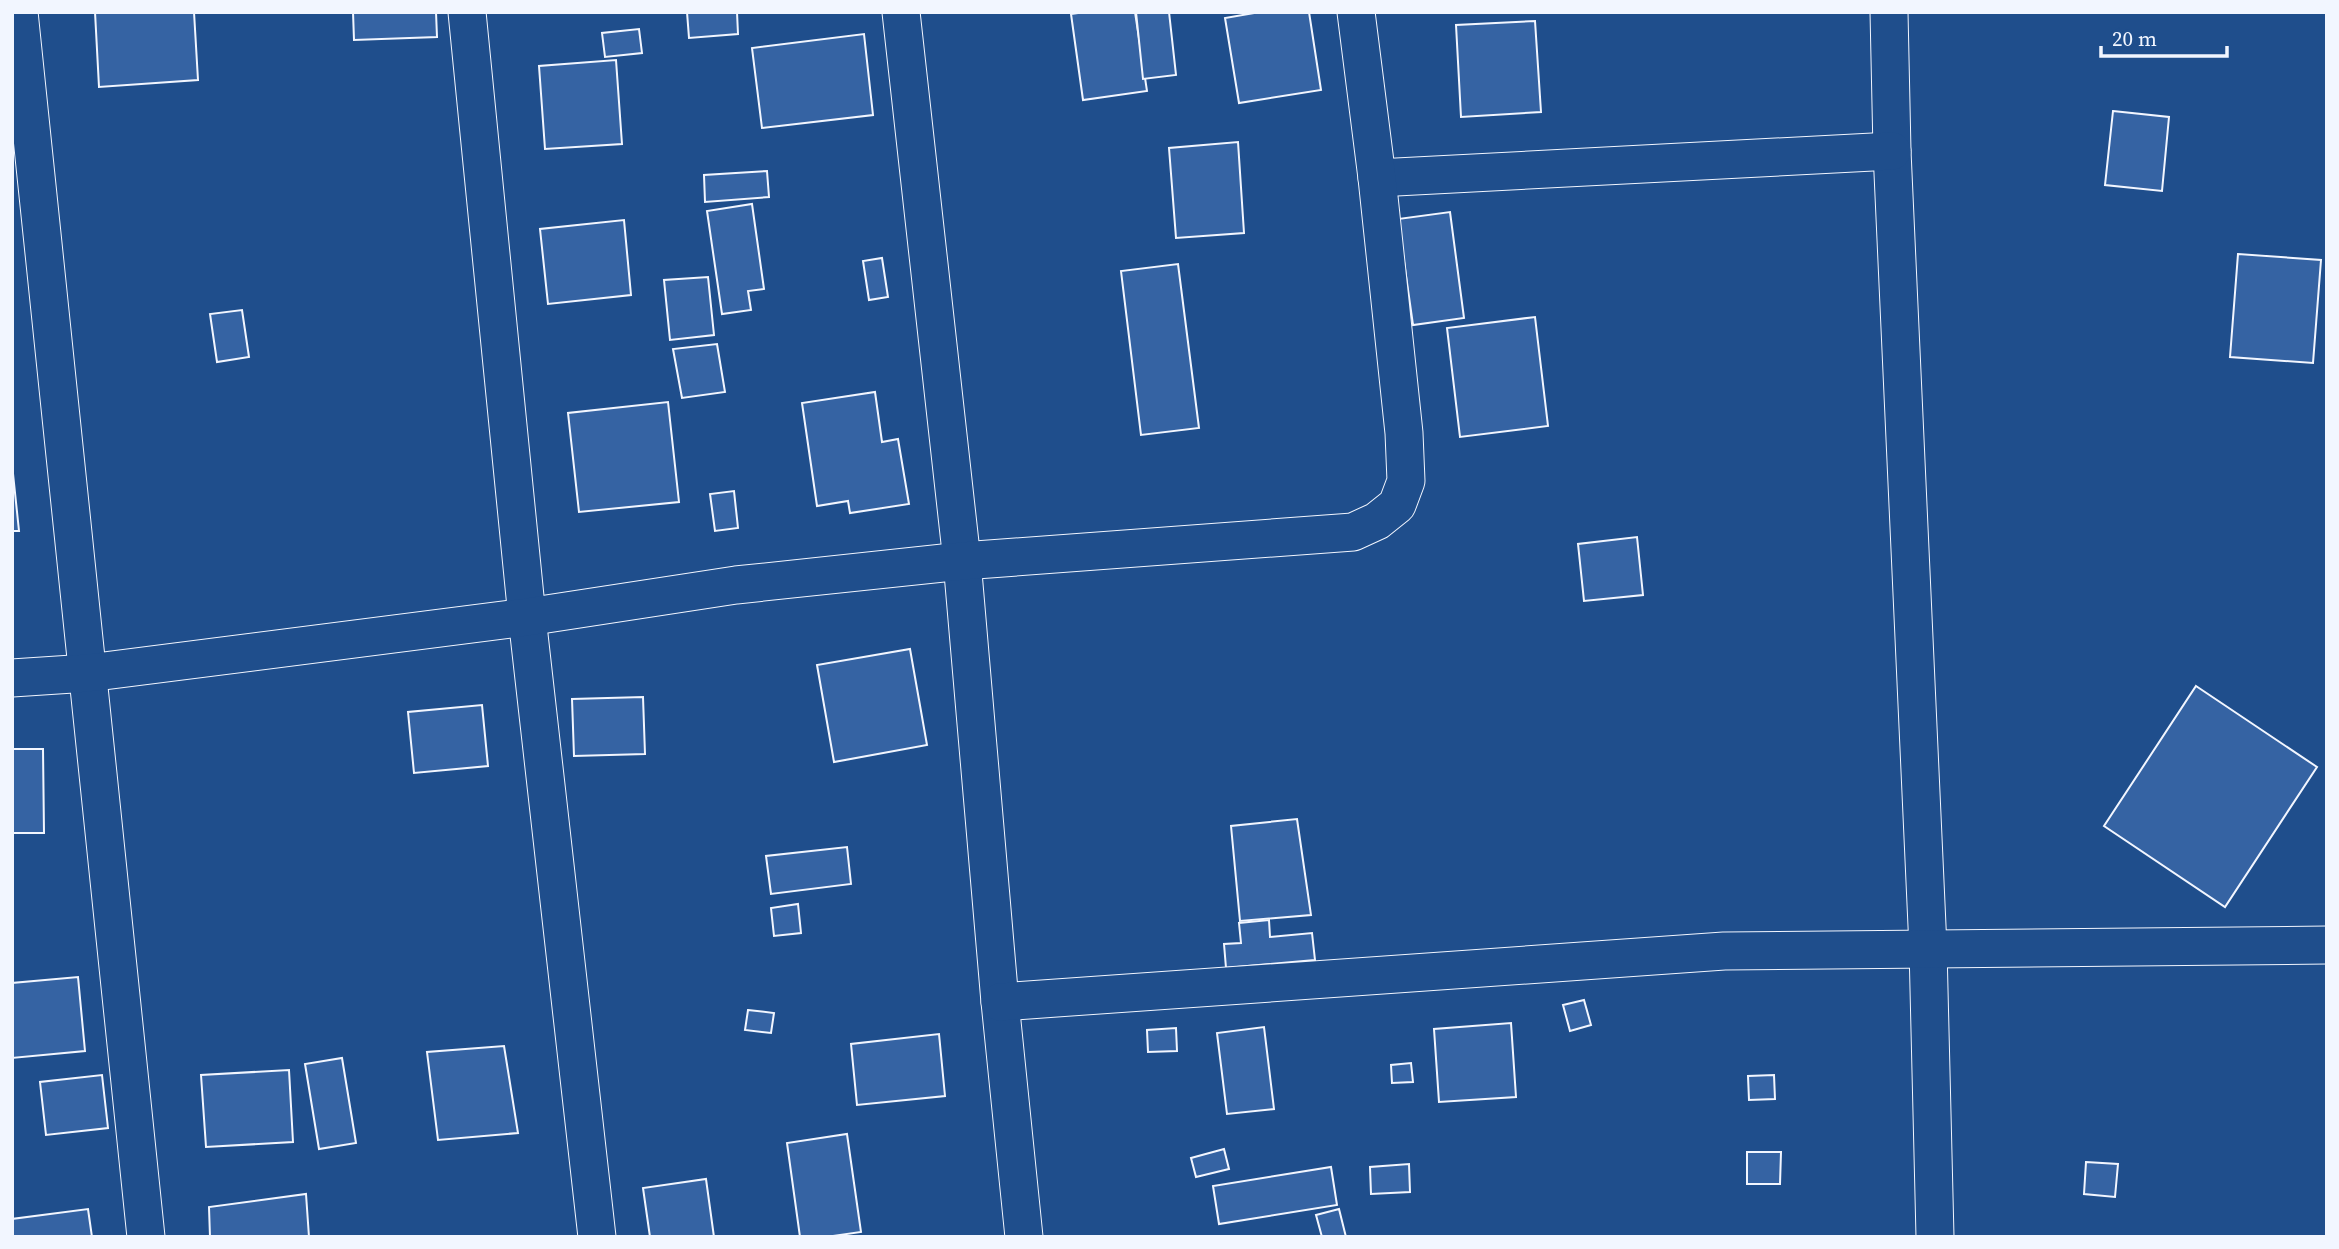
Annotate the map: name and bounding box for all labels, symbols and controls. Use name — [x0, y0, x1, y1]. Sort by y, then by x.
scale bar — [2101, 14, 2227, 58]
text: 20 m — [2112, 24, 2157, 53]

